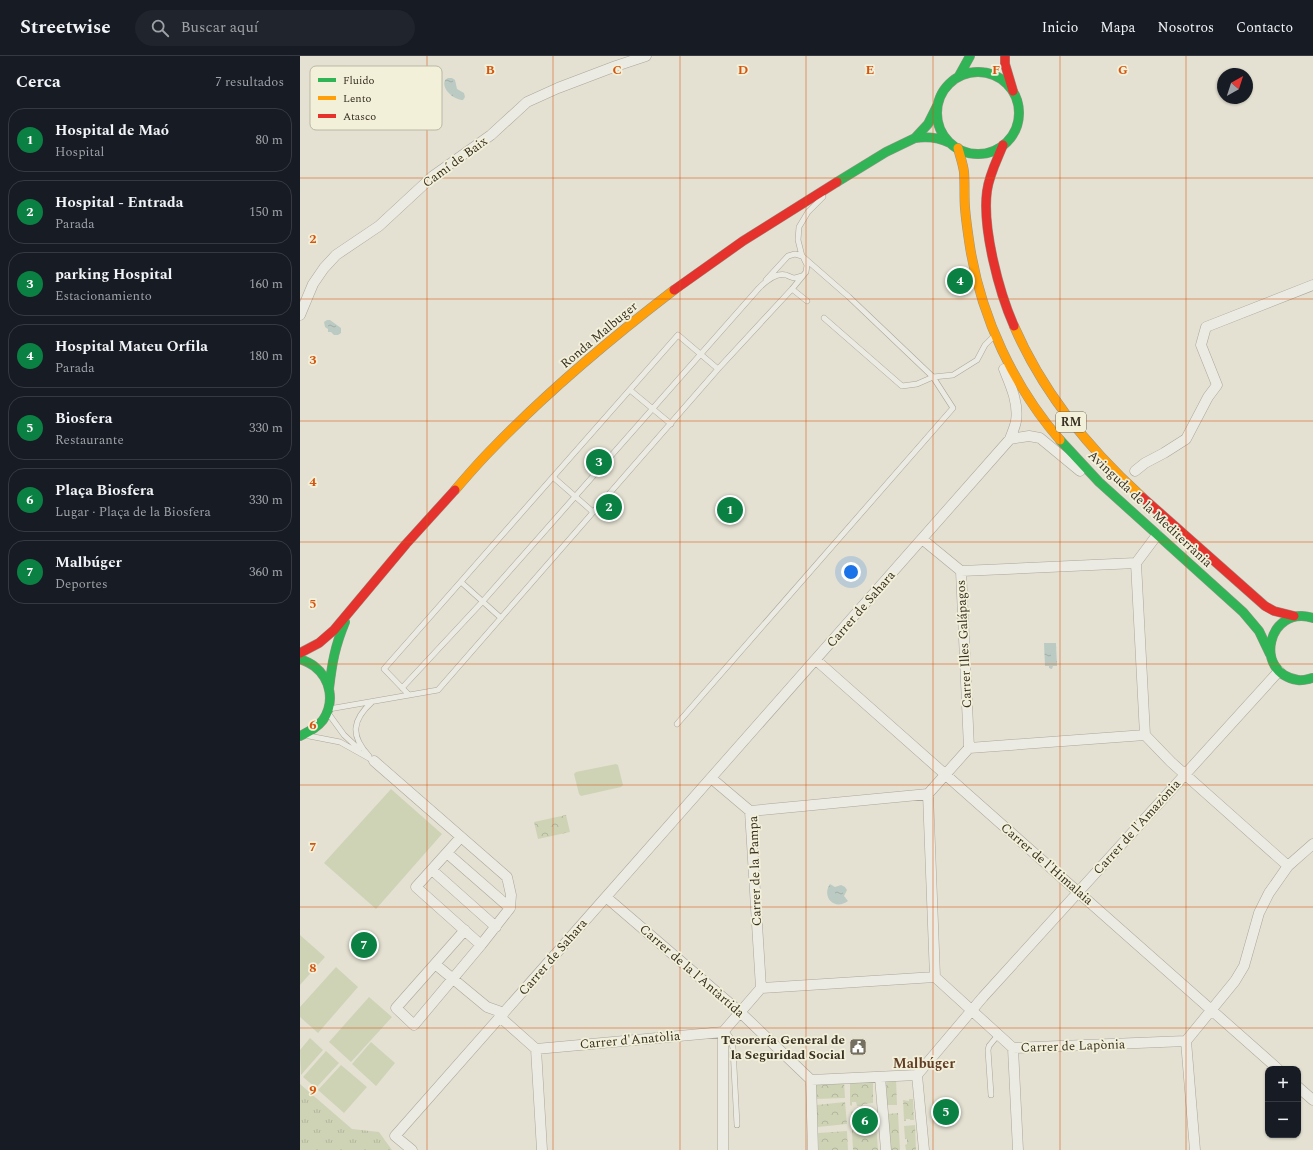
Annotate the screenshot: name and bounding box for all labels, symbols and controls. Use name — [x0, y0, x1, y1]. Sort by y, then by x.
search box — [135, 10, 415, 46]
text: Streetwise — [20, 13, 111, 42]
text: Buscar aquí — [181, 16, 259, 39]
icon: search — [149, 17, 171, 39]
text: Inicio — [1042, 17, 1078, 38]
text: Mapa — [1100, 17, 1135, 38]
text: Nosotros — [1157, 17, 1214, 38]
text: Contacto — [1236, 17, 1293, 38]
text: B — [485, 60, 495, 80]
text: C — [612, 60, 622, 80]
text: D — [738, 60, 748, 80]
text: E — [866, 60, 875, 80]
text: F — [992, 60, 1000, 80]
text: G — [1118, 60, 1128, 80]
legend — [310, 66, 442, 130]
north arrow — [1217, 68, 1253, 104]
text: Cerca — [16, 69, 61, 95]
text: 7 resultados — [215, 72, 284, 92]
text: Fluido — [343, 72, 375, 89]
text: Lento — [343, 90, 372, 107]
text: Atasco — [343, 108, 376, 125]
text: Hospital de Maó — [55, 119, 169, 142]
text: 1 — [26, 130, 34, 150]
text: 80 m — [256, 130, 283, 150]
street label: Camí de Baix — [418, 131, 492, 193]
text: Hospital — [55, 142, 104, 162]
text: Hospital - Entrada — [55, 191, 184, 214]
text: 2 — [26, 202, 34, 222]
text: 150 m — [249, 202, 283, 222]
text: Parada — [55, 214, 95, 234]
text: 2 — [309, 229, 317, 249]
text: parking Hospital — [55, 263, 173, 286]
pin: 4 — [947, 266, 973, 296]
text: 3 — [26, 274, 34, 294]
text: 160 m — [249, 274, 283, 294]
text: Estacionamiento — [55, 286, 152, 306]
street label: Ronda Malbuger — [556, 297, 642, 373]
text: Hospital Mateu Orfila — [55, 335, 208, 358]
text: 4 — [26, 346, 34, 366]
text: 180 m — [249, 346, 283, 366]
text: 3 — [309, 350, 317, 370]
text: Parada — [55, 358, 95, 378]
text: Biosfera — [55, 407, 112, 430]
road number: RM — [1056, 412, 1086, 432]
text: 5 — [26, 418, 34, 438]
text: 330 m — [249, 418, 283, 438]
text: Restaurante — [55, 430, 124, 450]
street label: Avinguda de la Mediterrània — [1083, 446, 1217, 573]
pin: 3 — [586, 447, 612, 477]
text: 4 — [309, 472, 317, 492]
text: Plaça Biosfera — [55, 479, 154, 502]
text: 6 — [26, 490, 34, 510]
text: 330 m — [249, 490, 283, 510]
pin: 2 — [596, 492, 622, 522]
pin: 1 — [717, 495, 743, 525]
text: Lugar · Plaça de la Biosfera — [55, 502, 211, 522]
text: Malbúger — [55, 551, 122, 574]
text: 7 — [26, 562, 34, 582]
text: 360 m — [249, 562, 283, 582]
your location — [841, 562, 861, 582]
street label: Carrer de Sahara — [822, 566, 901, 652]
text: Deportes — [55, 574, 108, 594]
street label: Carrer Illes Galápagos — [951, 579, 977, 709]
text: 5 — [309, 594, 317, 614]
text: 6 — [309, 715, 317, 735]
street label: Carrer de l'Amazònia — [1088, 774, 1186, 879]
street label: Carrer de la Pampa — [743, 815, 767, 927]
street label: Carrer de l'Himalaia — [996, 818, 1098, 910]
text: 7 — [309, 837, 317, 857]
street label: Carrer de Sahara — [514, 914, 593, 1000]
street label: Carrer de la l'Antàrtida — [635, 920, 750, 1023]
pin: 7 — [351, 930, 377, 960]
text: 8 — [309, 958, 317, 978]
street label: Carrer d'Anatòlia — [579, 1026, 682, 1054]
place label: Tesorería General de la Seguridad Social — [721, 1030, 845, 1065]
street label: Carrer de Lapònia — [1020, 1034, 1126, 1058]
public building icon: Tesorería General de la Seguridad Social — [848, 1037, 868, 1057]
district label: Malbúger — [893, 1053, 955, 1074]
map controls — [1265, 1066, 1301, 1138]
button: + — [1265, 1066, 1301, 1102]
text: 9 — [309, 1080, 317, 1100]
pin: 5 — [933, 1097, 959, 1127]
button: − — [1265, 1102, 1301, 1138]
pin: 6 — [852, 1106, 878, 1136]

